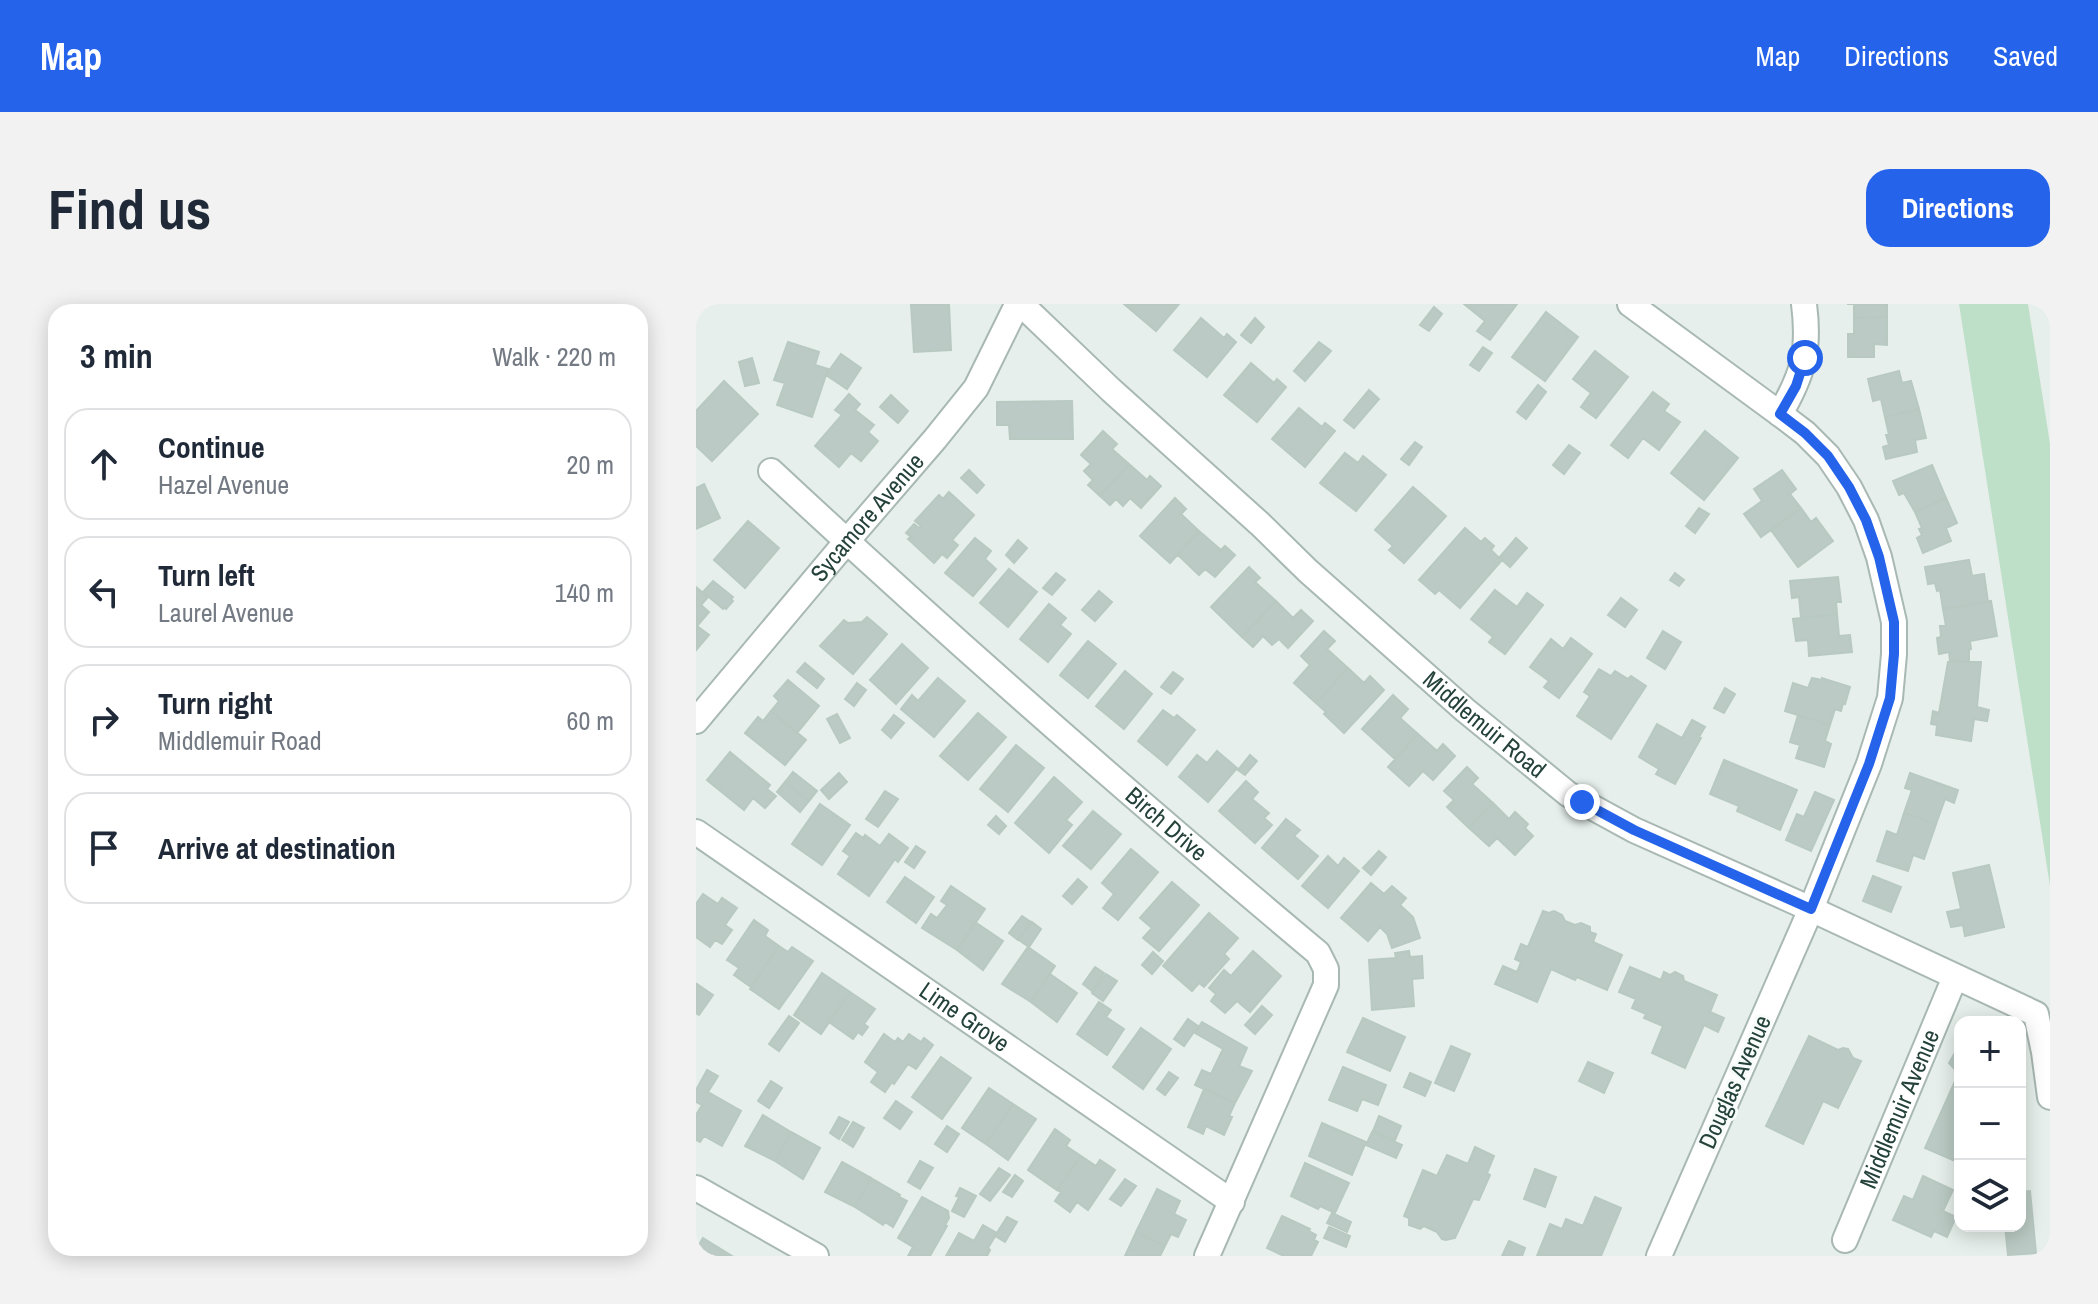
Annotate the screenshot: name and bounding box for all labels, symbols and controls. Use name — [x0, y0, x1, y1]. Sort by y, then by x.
text: Map — [40, 31, 102, 82]
text: Map — [1756, 37, 1800, 75]
text: Directions — [1844, 37, 1949, 75]
text: Saved — [1993, 37, 2058, 75]
button: Directions — [1866, 169, 2050, 247]
text: Find us — [48, 171, 211, 246]
text: 3 min — [80, 333, 153, 379]
text: Walk · 220 m — [492, 339, 616, 374]
route start — [1787, 340, 1823, 376]
text: Continue — [158, 427, 265, 467]
icon: ahead — [82, 442, 126, 486]
street label: Sycamore Avenue — [803, 446, 931, 588]
text: 20 m — [567, 447, 614, 482]
text: Hazel Avenue — [158, 467, 289, 502]
text: Turn left — [158, 555, 255, 595]
icon: left — [82, 570, 126, 614]
text: 140 m — [555, 575, 614, 610]
text: Laurel Avenue — [158, 595, 294, 630]
street label: Middlemuir Road — [1417, 663, 1553, 785]
text: Turn right — [158, 683, 272, 723]
icon: right — [82, 698, 126, 742]
text: 60 m — [567, 703, 614, 738]
text: Middlemuir Road — [158, 723, 322, 758]
street label: Birch Drive — [1119, 779, 1215, 868]
route end — [1564, 784, 1600, 820]
icon: arrive — [82, 826, 126, 870]
text: Arrive at destination — [158, 828, 396, 868]
street label: Lime Grove — [913, 974, 1016, 1059]
street label: Douglas Avenue — [1690, 1010, 1778, 1153]
map controls — [1954, 1016, 2026, 1232]
button: + — [1954, 1016, 2026, 1088]
street label: Middlemuir Avenue — [1851, 1024, 1946, 1193]
button: − — [1954, 1088, 2026, 1160]
button: layers — [1954, 1160, 2026, 1232]

